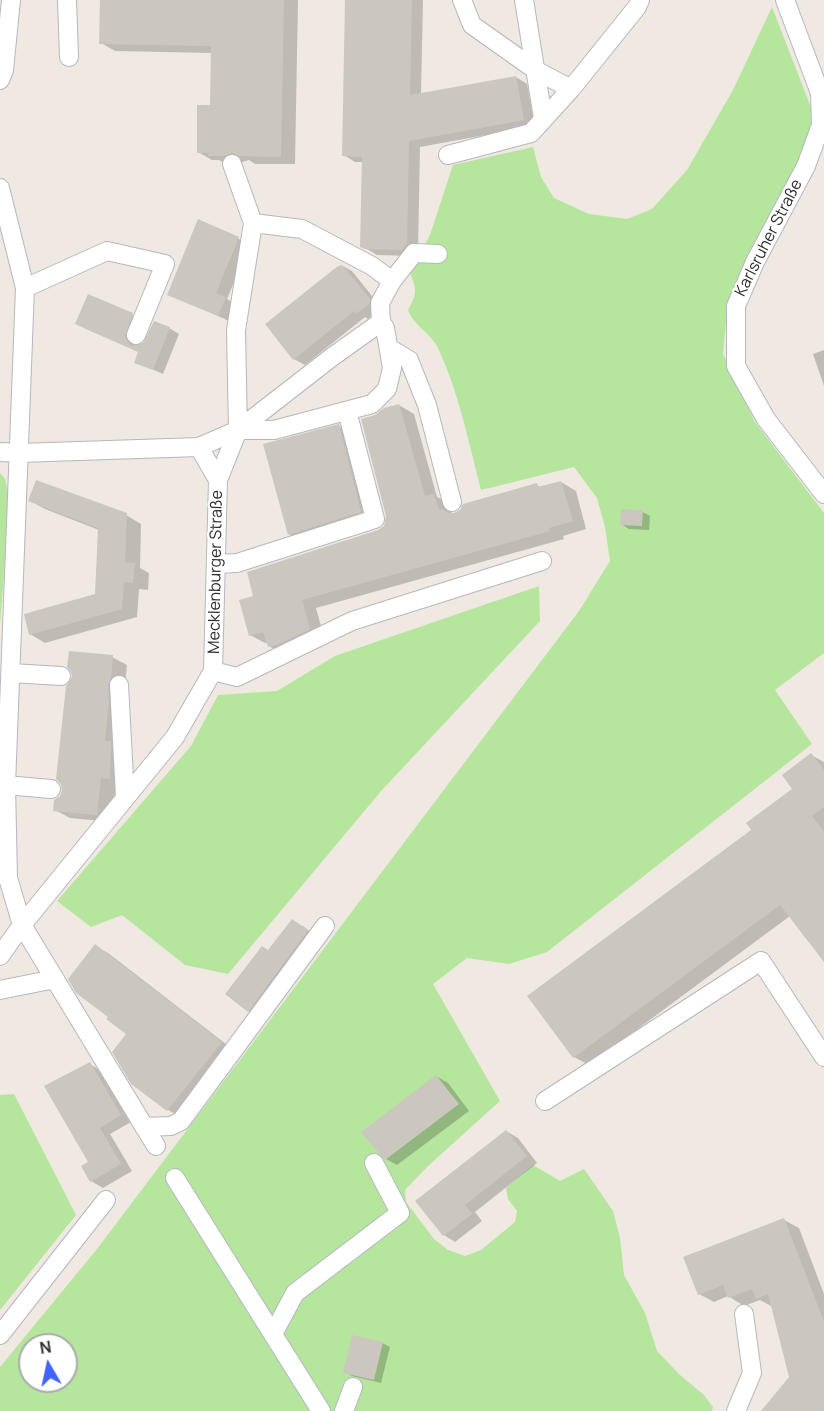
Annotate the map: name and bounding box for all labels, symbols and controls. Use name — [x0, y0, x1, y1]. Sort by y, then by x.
street label: Karlsruher Straße — [731, 176, 807, 300]
street label: Mecklenburger Straße — [205, 490, 227, 654]
north arrow — [18, 1333, 78, 1393]
text: N — [38, 1335, 53, 1359]

